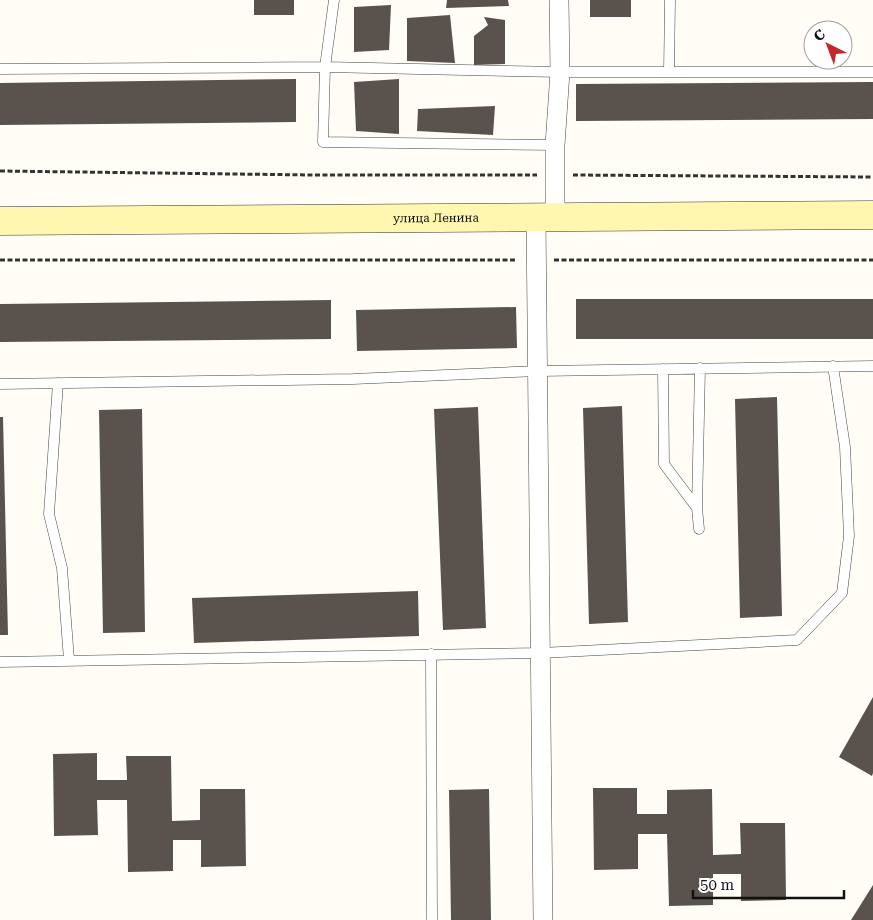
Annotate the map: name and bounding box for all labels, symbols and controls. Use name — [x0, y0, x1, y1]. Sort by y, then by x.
north arrow — [803, 20, 853, 70]
text: С — [810, 26, 828, 45]
street label: улица Ленина — [393, 211, 479, 225]
scale bar — [693, 868, 844, 900]
text: 50 m — [700, 876, 735, 894]

